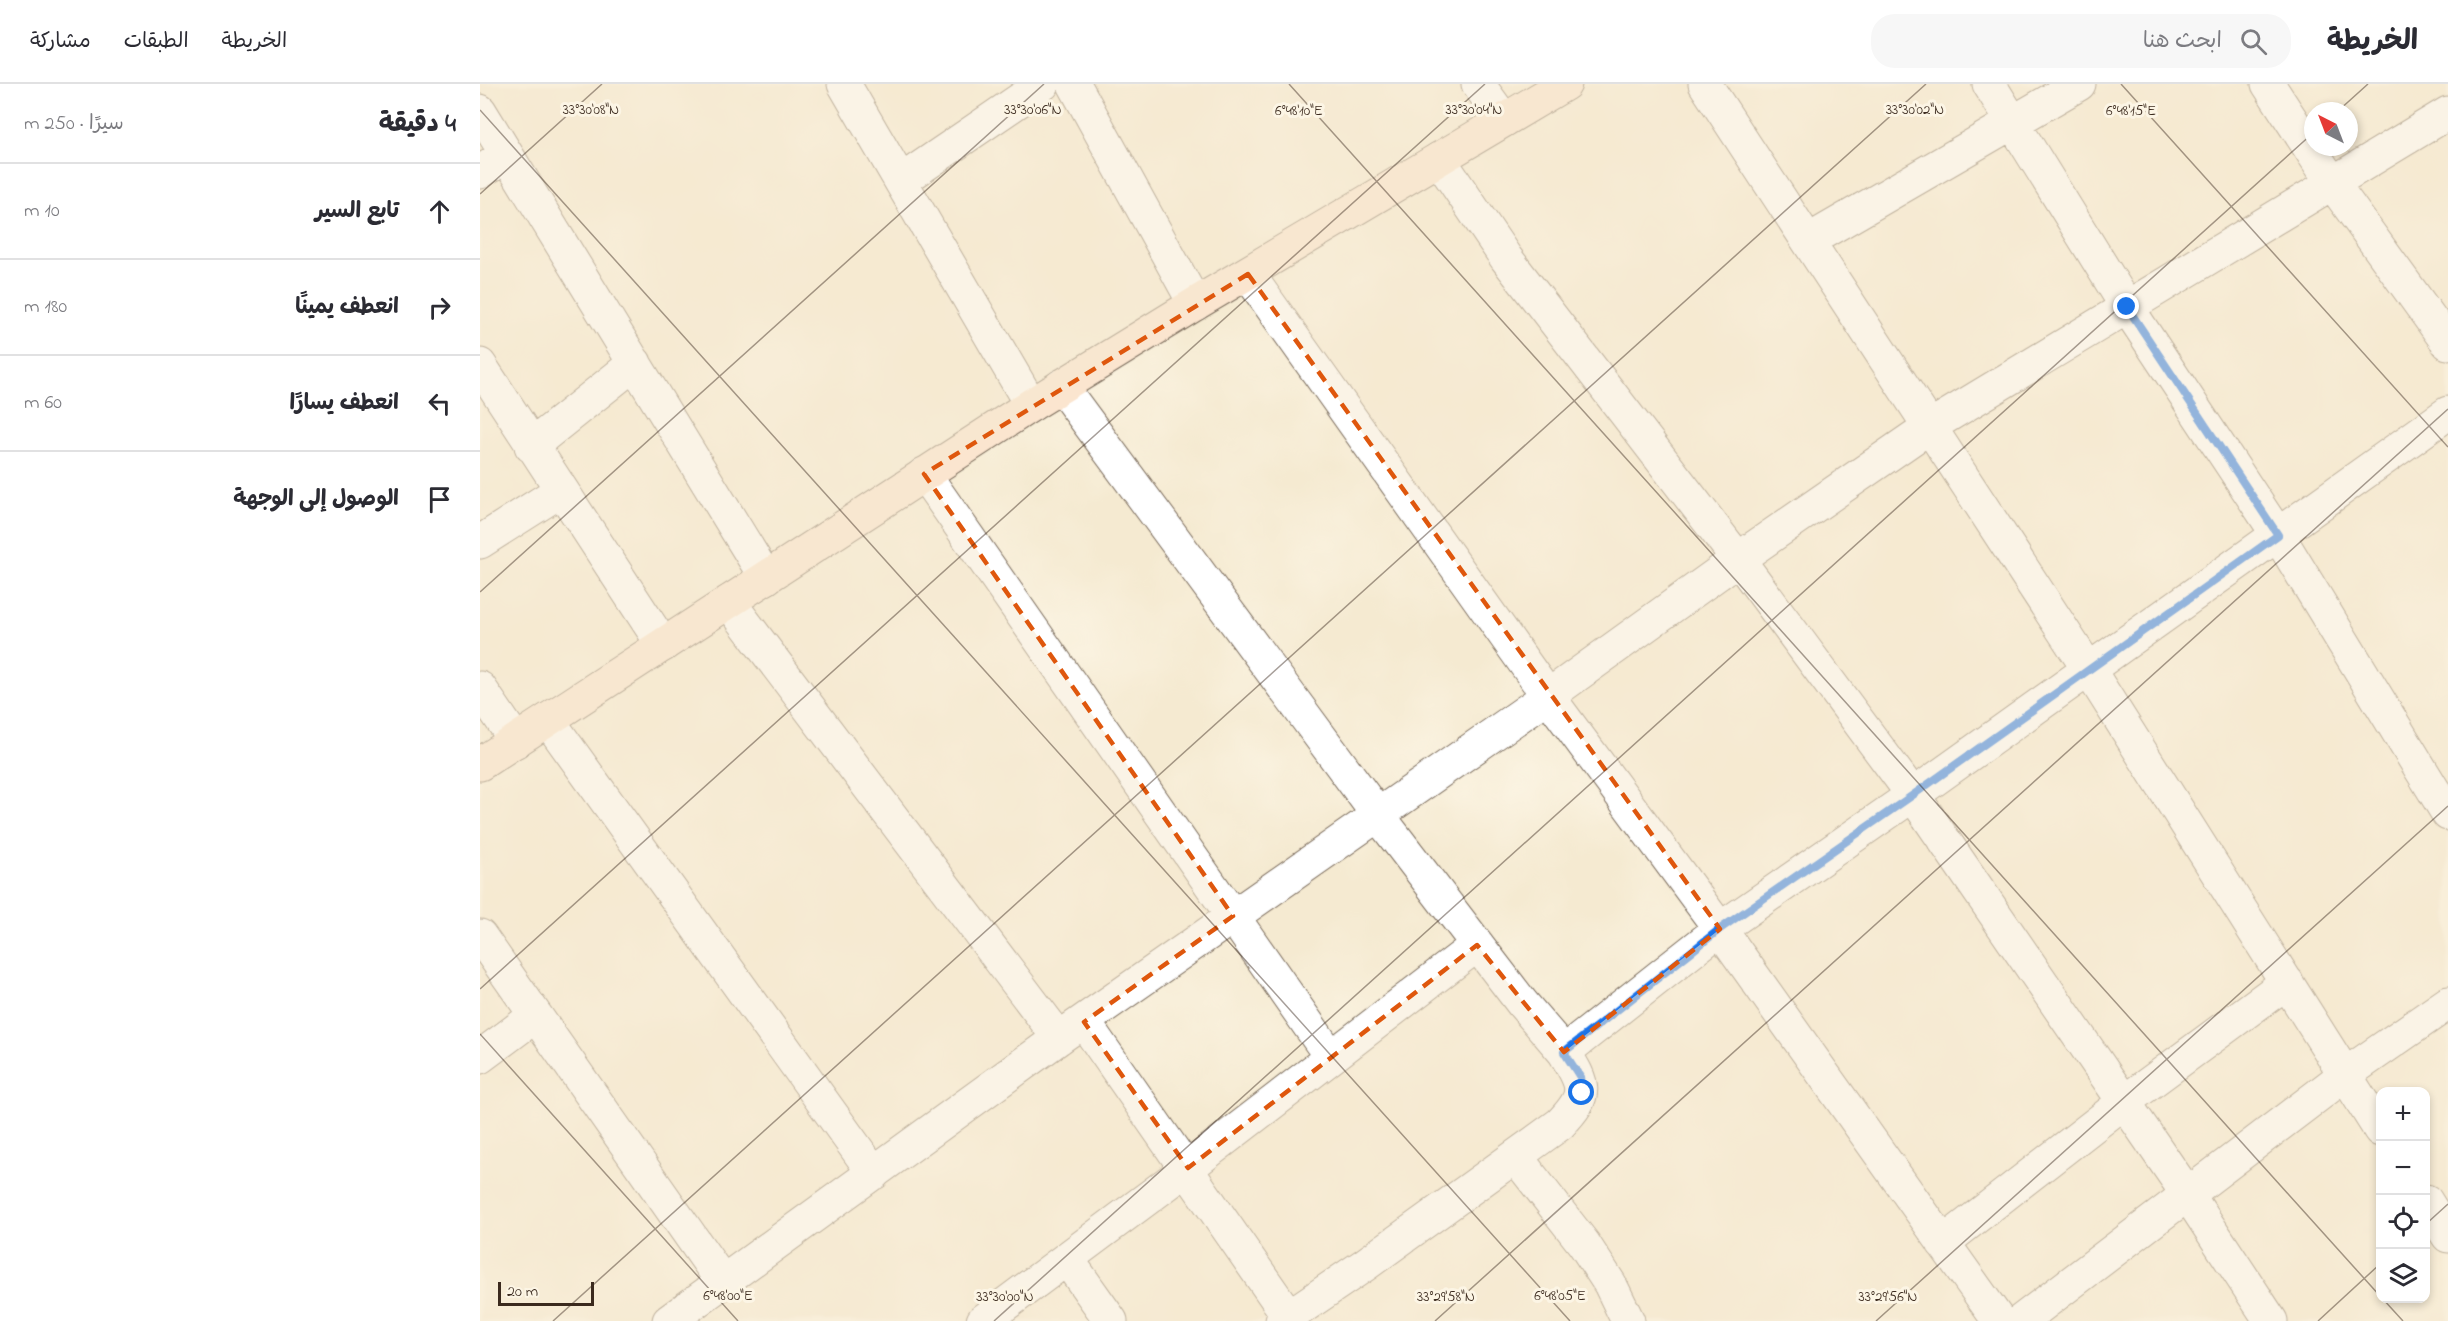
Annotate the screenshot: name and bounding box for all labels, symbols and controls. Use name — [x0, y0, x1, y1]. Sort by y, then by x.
search box — [1871, 14, 2291, 68]
text: الخريطة — [2327, 22, 2418, 63]
icon: search — [2237, 25, 2270, 58]
text: ابحث هنا — [2143, 26, 2222, 58]
text: مشاركة — [30, 27, 91, 57]
text: الطبقات — [124, 27, 189, 57]
text: الخريطة — [222, 27, 287, 57]
text: 33°30'08"N — [563, 99, 619, 121]
text: 33°30'06"N — [1004, 99, 1062, 121]
text: 33°30'04"N — [1446, 99, 1502, 121]
text: 33°30'02"N — [1886, 99, 1944, 121]
text: 6°48'10"E — [1275, 100, 1323, 122]
text: 6°48'15"E — [2106, 100, 2156, 122]
north arrow — [2304, 102, 2358, 156]
text: 4 دقيقة — [379, 106, 456, 144]
text: سيرًا · 250 m — [24, 110, 124, 139]
icon: ahead — [423, 195, 456, 228]
text: تابع السير — [315, 196, 399, 228]
text: 10 m — [24, 197, 60, 226]
icon: right — [423, 291, 456, 324]
text: انعطف يمينًا — [295, 292, 399, 324]
text: 180 m — [24, 293, 67, 322]
route end — [2113, 293, 2139, 319]
icon: left — [423, 387, 456, 420]
text: انعطف يسارًا — [290, 388, 399, 420]
text: 60 m — [24, 389, 62, 418]
icon: arrive — [423, 483, 456, 516]
text: الوصول إلى الوجهة — [233, 484, 399, 516]
route start — [1568, 1079, 1594, 1105]
map controls — [2376, 1087, 2430, 1303]
button: + — [2376, 1087, 2430, 1141]
button: − — [2376, 1141, 2430, 1195]
button: locate — [2376, 1195, 2430, 1249]
button: layers — [2376, 1249, 2430, 1303]
scale bar — [498, 1279, 594, 1306]
text: 20 m — [507, 1280, 538, 1304]
text: 6°48'00"E — [703, 1285, 753, 1307]
text: 6°48'05"E — [1534, 1285, 1586, 1307]
text: 33°30'00"N — [976, 1286, 1034, 1308]
text: 33°29'58"N — [1417, 1286, 1475, 1308]
text: 33°29'56"N — [1859, 1286, 1917, 1308]

